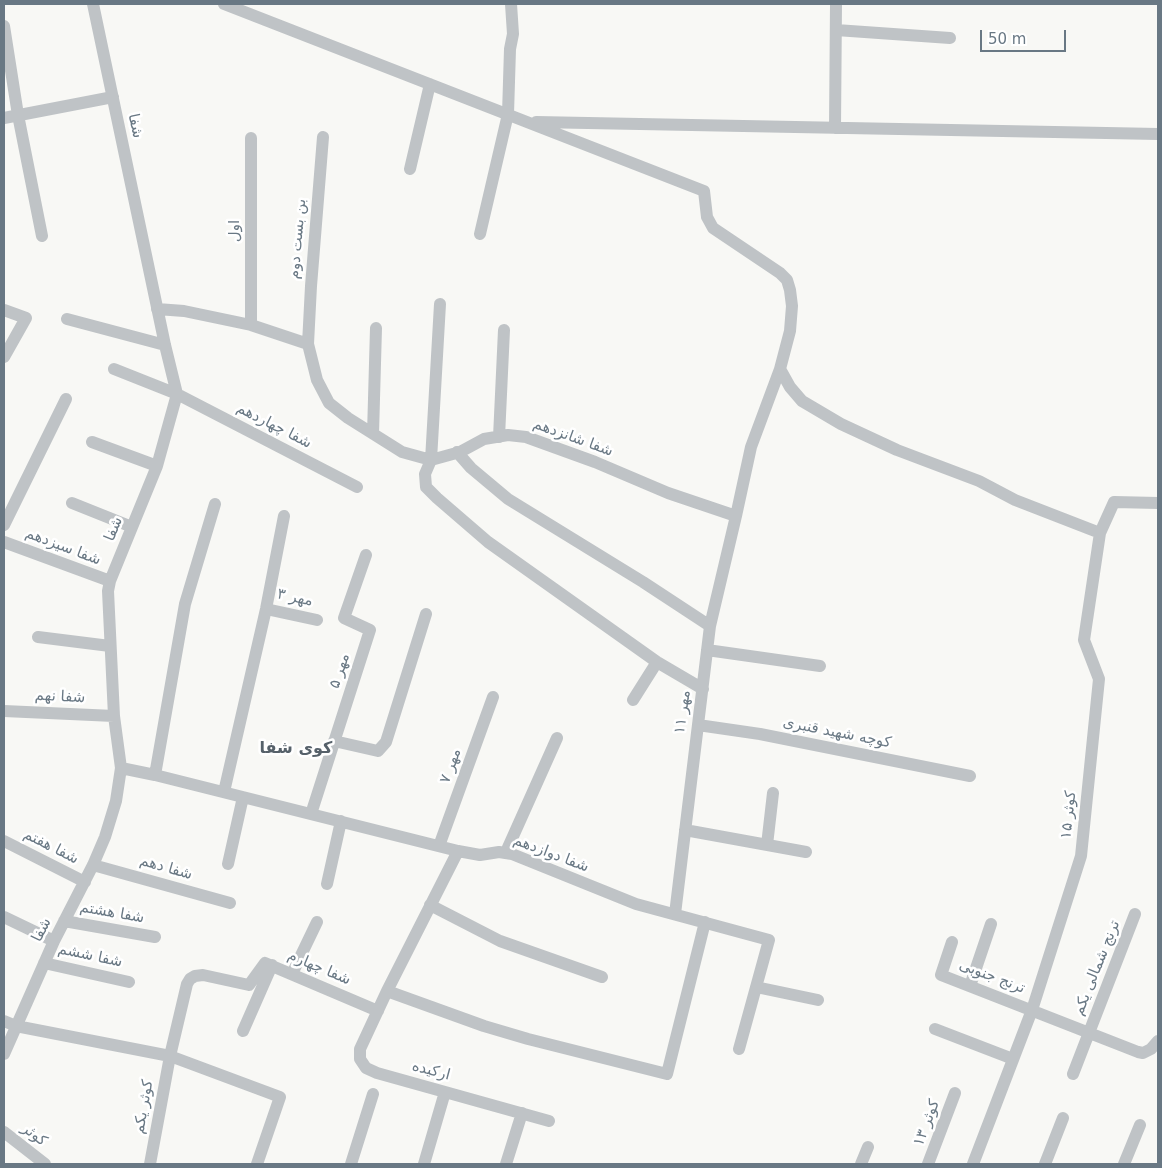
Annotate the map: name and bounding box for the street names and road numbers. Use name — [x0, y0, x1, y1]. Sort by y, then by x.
street label: شفا — [124, 112, 146, 140]
street label: بن بست دوم — [286, 198, 310, 280]
street label: اول — [226, 220, 244, 242]
street label: شفا چهاردهم — [233, 399, 315, 453]
street label: شفا شانزدهم — [531, 415, 615, 461]
street label: شفا — [101, 514, 127, 544]
street label: شفا سیزدهم — [23, 524, 103, 570]
street label: مهر ۳ — [275, 585, 315, 611]
street label: مهر ۵ — [326, 651, 354, 691]
street label: شفا نهم — [34, 687, 86, 707]
street label: مهر ۱۱ — [671, 689, 695, 735]
street label: کوچه شهید قنبری — [781, 714, 893, 752]
street label: مهر ۷ — [436, 746, 466, 786]
street label: کوثر ۱۵ — [1058, 790, 1080, 840]
street label: شفا هفتم — [20, 825, 82, 869]
street label: شفا دوازدهم — [511, 831, 591, 877]
street label: شفا دهم — [138, 852, 194, 884]
street label: شفا هشتم — [78, 898, 146, 928]
street label: شفا — [28, 915, 56, 945]
street label: ترنج شمالی یکم — [1070, 918, 1124, 1018]
street label: شفا ششم — [56, 940, 124, 972]
street label: شفا چهارم — [285, 947, 353, 989]
street label: ترنج جنوبی — [956, 956, 1028, 998]
street label: ارکیده — [410, 1057, 452, 1085]
street label: کوثر یکم — [130, 1079, 158, 1135]
street label: کوثر ۱۳ — [910, 1097, 944, 1149]
street label: کوثر — [18, 1119, 50, 1151]

